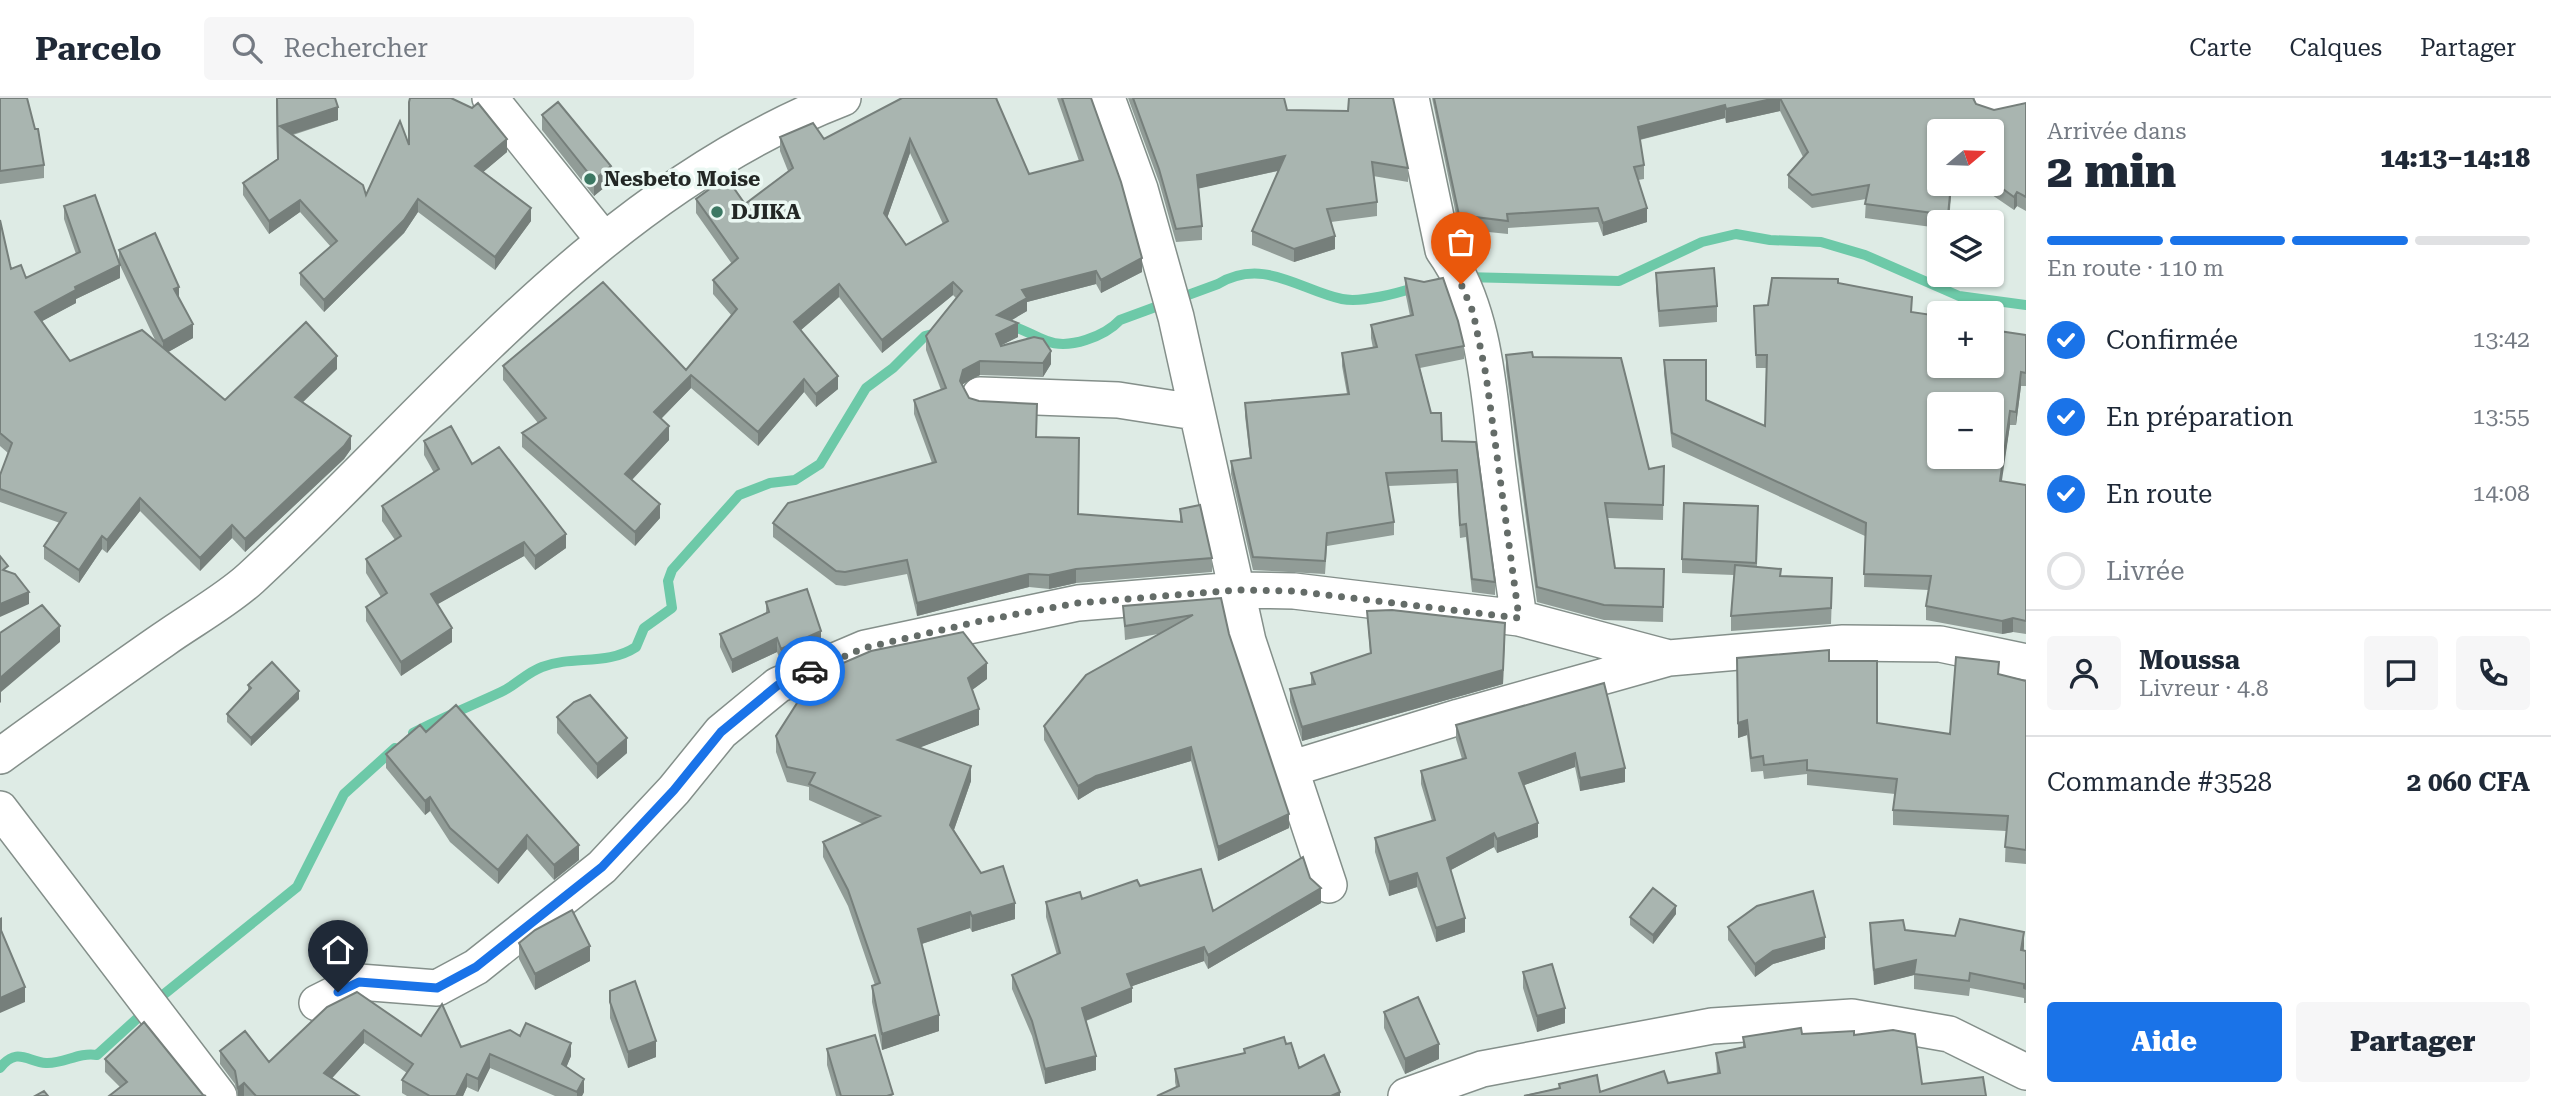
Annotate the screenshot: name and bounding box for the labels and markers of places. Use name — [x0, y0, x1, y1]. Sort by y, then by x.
place label: Nesbeto Moise — [604, 167, 760, 191]
marker: Nesbeto Moise — [582, 171, 598, 187]
place label: DJIKA — [731, 200, 801, 224]
marker: DJIKA — [709, 204, 725, 220]
pin — [1431, 212, 1491, 284]
pin — [308, 920, 368, 992]

